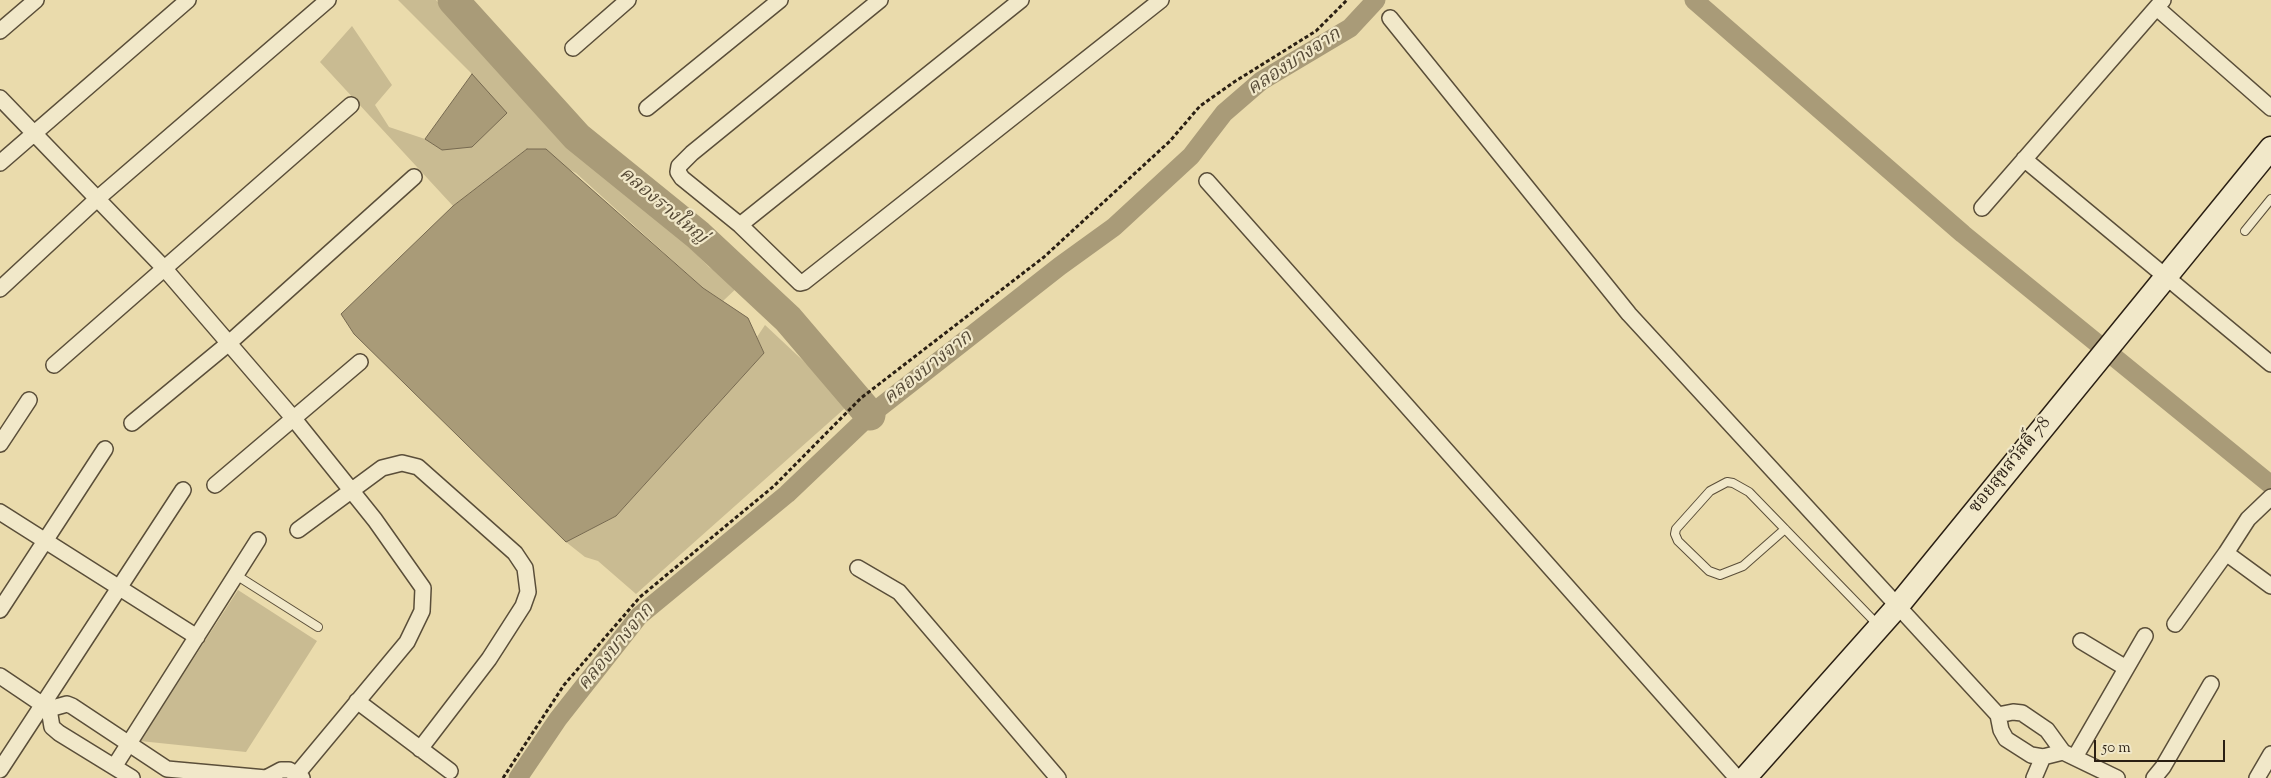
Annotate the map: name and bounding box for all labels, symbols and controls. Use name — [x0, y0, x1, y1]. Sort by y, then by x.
water label: คลองบางจาก — [1244, 24, 1346, 102]
water label: คลองรางใหญ่ — [613, 164, 711, 250]
water label: คลองบางจาก — [880, 327, 978, 411]
street label: ซอยสุขสวัสดิ์ 78 — [1965, 413, 2057, 519]
water label: คลองบางจาก — [574, 600, 660, 696]
scale bar — [2096, 730, 2227, 762]
text: 50 m — [2102, 738, 2131, 759]

